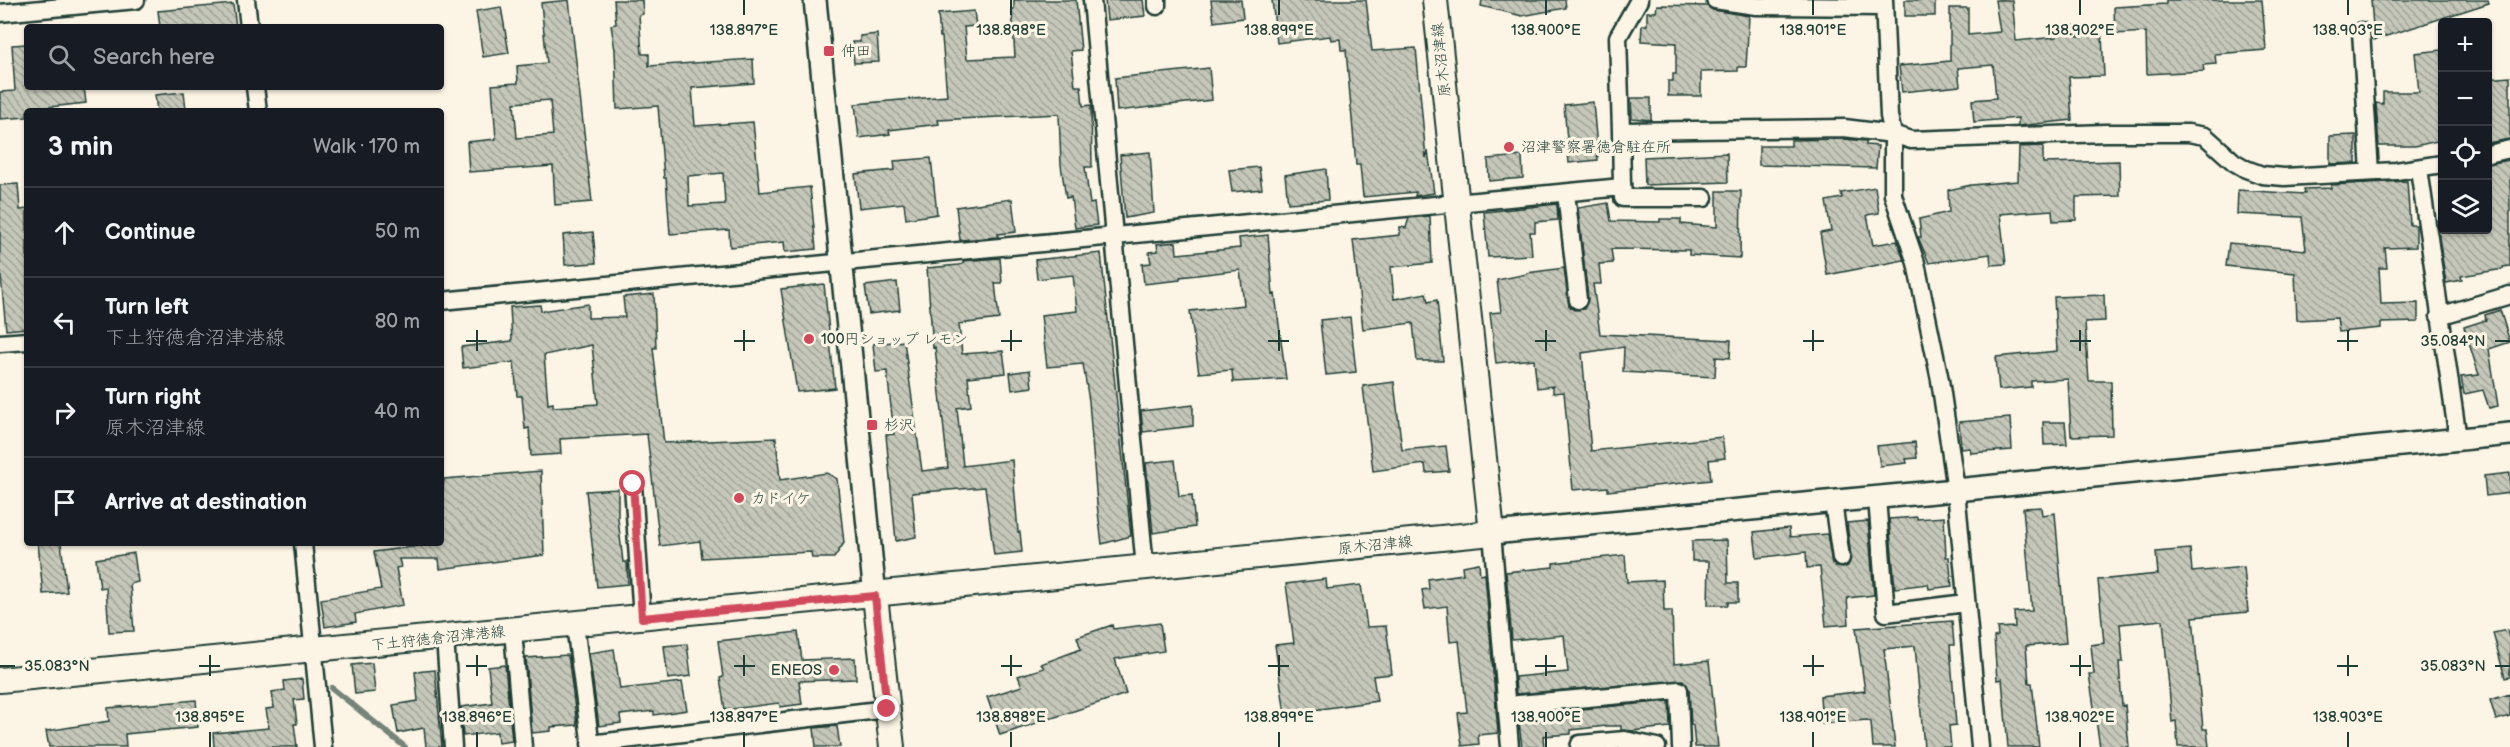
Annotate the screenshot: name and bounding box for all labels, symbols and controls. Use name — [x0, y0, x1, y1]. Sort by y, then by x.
map controls — [2438, 18, 2492, 234]
button: + — [2438, 18, 2492, 72]
text: 138.897°E — [710, 21, 778, 40]
text: 138.898°E — [976, 21, 1046, 40]
text: 138.899°E — [1244, 21, 1314, 40]
text: 138.900°E — [1511, 21, 1581, 40]
text: 138.901°E — [1780, 21, 1847, 40]
text: 138.902°E — [2045, 21, 2115, 40]
text: 138.903°E — [2313, 21, 2383, 40]
street label: 原木沼津線 — [1428, 22, 1455, 98]
search box — [24, 24, 444, 90]
icon: search — [45, 41, 78, 74]
place label: 仲田 — [841, 42, 871, 61]
text: Search here — [93, 44, 215, 71]
marker: 仲田 — [822, 44, 836, 58]
button: − — [2438, 72, 2492, 126]
button: locate — [2438, 126, 2492, 180]
text: 3 min — [48, 132, 113, 163]
text: Walk · 170 m — [313, 135, 420, 159]
place label: 沼津警察署徳倉駐在所 — [1521, 138, 1671, 157]
marker: 沼津警察署徳倉駐在所 — [1502, 140, 1516, 154]
button: layers — [2438, 180, 2492, 234]
icon: ahead — [48, 216, 81, 249]
text: Continue — [105, 219, 195, 246]
text: 50 m — [375, 220, 420, 244]
text: Turn left — [105, 294, 189, 321]
icon: left — [48, 306, 81, 339]
text: 80 m — [375, 310, 420, 334]
text: 下土狩徳倉沼津港線 — [105, 326, 285, 350]
place label: 100円ショップ レモン — [821, 330, 968, 349]
marker: 100円ショップ レモン — [802, 332, 816, 346]
text: 35.084°N — [2420, 332, 2486, 351]
text: Turn right — [105, 384, 201, 411]
icon: right — [48, 396, 81, 429]
text: 40 m — [374, 400, 420, 424]
text: 原木沼津線 — [105, 416, 205, 440]
place label: 杉沢 — [884, 416, 914, 435]
marker: 杉沢 — [865, 418, 879, 432]
route start — [619, 470, 645, 496]
icon: arrive — [48, 486, 81, 519]
text: Arrive at destination — [105, 489, 307, 516]
place label: カドイケ — [751, 489, 811, 508]
marker: カドイケ — [732, 491, 746, 505]
street label: 原木沼津線 — [1337, 532, 1413, 559]
street label: 下土狩徳倉沼津港線 — [370, 622, 506, 655]
text: 35.083°N — [24, 657, 90, 676]
text: 35.083°N — [2420, 657, 2486, 676]
place label: ENEOS — [771, 661, 822, 680]
marker: ENEOS — [827, 663, 841, 677]
route end — [873, 695, 899, 721]
text: 138.895°E — [175, 708, 245, 727]
text: 138.896°E — [442, 708, 512, 727]
text: 138.897°E — [710, 708, 778, 727]
text: 138.898°E — [976, 708, 1046, 727]
text: 138.899°E — [1244, 708, 1314, 727]
text: 138.900°E — [1511, 708, 1581, 727]
text: 138.901°E — [1780, 708, 1847, 727]
text: 138.902°E — [2045, 708, 2115, 727]
text: 138.903°E — [2313, 708, 2383, 727]

